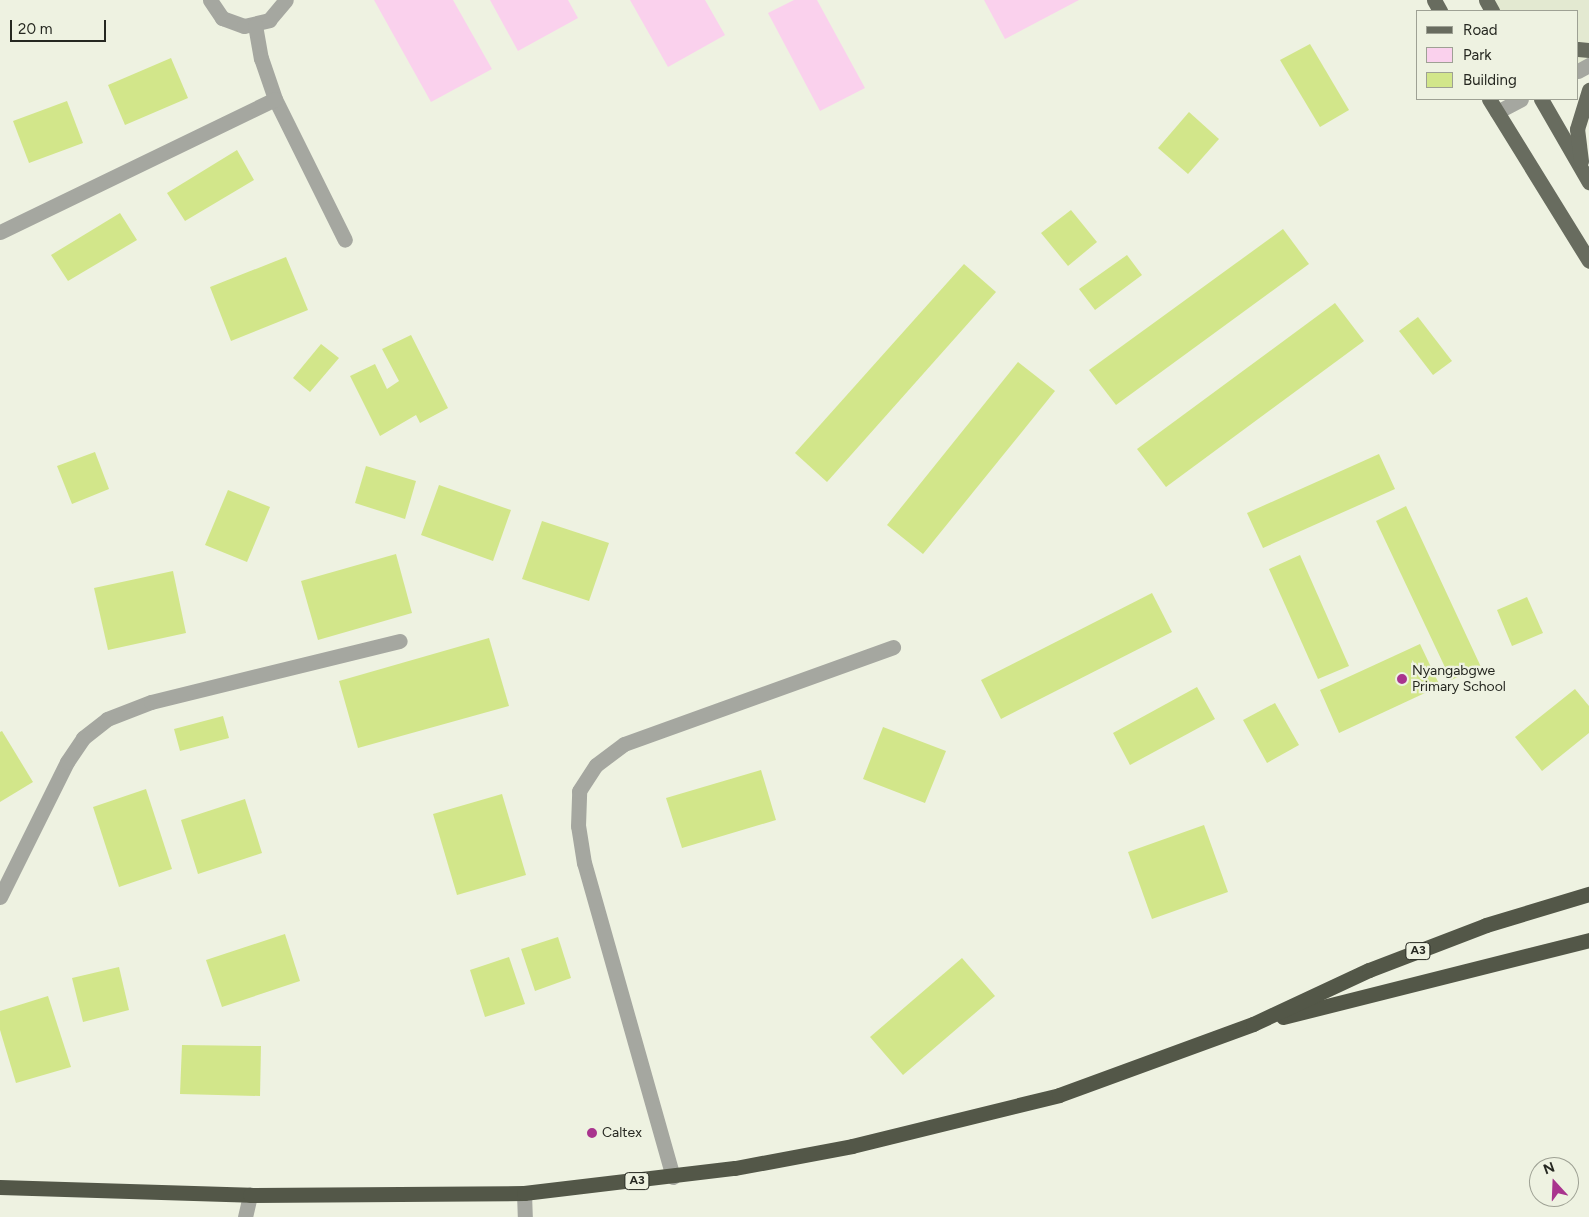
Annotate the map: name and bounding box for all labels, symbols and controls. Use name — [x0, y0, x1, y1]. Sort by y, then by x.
scale bar — [12, 10, 109, 42]
legend — [1416, 10, 1579, 100]
text: 20 m — [18, 20, 52, 38]
text: Road — [1463, 21, 1498, 39]
text: Park — [1463, 46, 1492, 64]
text: Building — [1463, 71, 1517, 89]
place label: Nyangabgwe Primary School — [1412, 663, 1506, 696]
marker: Nyangabgwe Primary School — [1396, 673, 1408, 685]
road number: A3 — [1404, 941, 1432, 960]
place label: Caltex — [602, 1125, 642, 1141]
marker: Caltex — [586, 1127, 598, 1139]
north arrow — [1529, 1157, 1579, 1207]
text: N — [1541, 1159, 1557, 1178]
road number: A3 — [623, 1172, 651, 1190]

